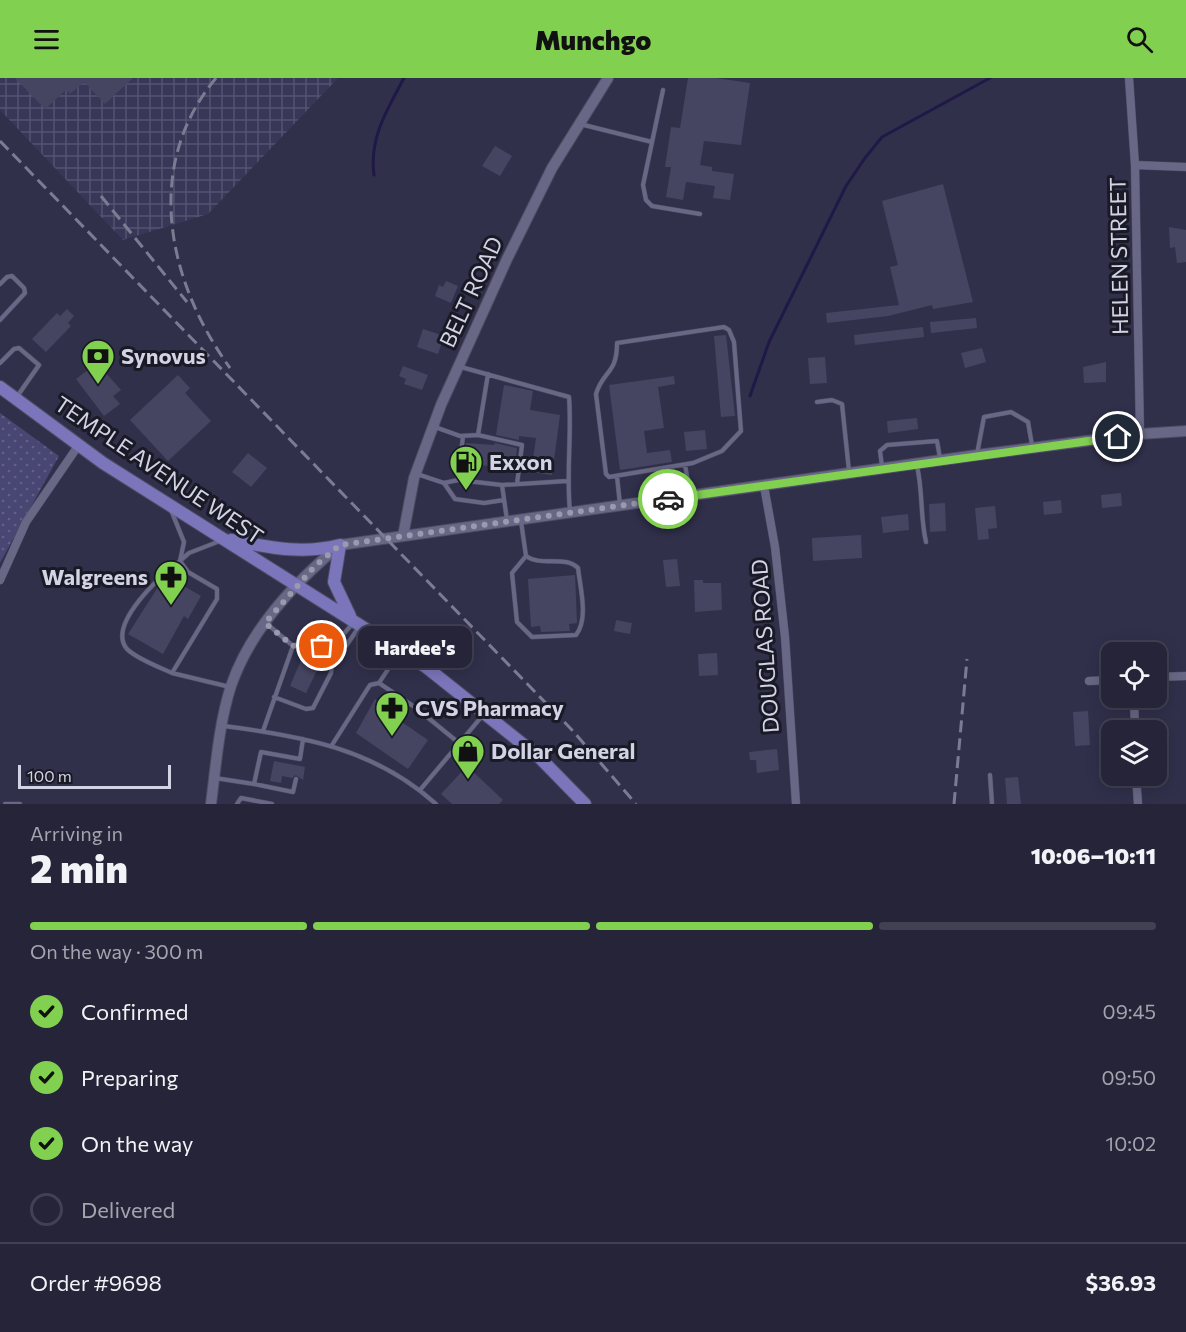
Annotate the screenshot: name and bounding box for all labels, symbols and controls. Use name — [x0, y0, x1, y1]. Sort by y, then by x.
icon: menu — [30, 23, 63, 56]
text: Munchgo — [535, 23, 651, 56]
icon: search — [1123, 23, 1156, 56]
street label: HELEN STREET — [1104, 177, 1133, 335]
street label: BELT ROAD — [433, 232, 508, 351]
bank icon: Synovus — [80, 338, 116, 385]
place label: Synovus — [121, 342, 206, 369]
street label: TEMPLE AVENUE WEST — [50, 390, 269, 550]
pin — [1092, 411, 1143, 462]
icon: home — [1101, 420, 1134, 453]
fuel station icon: Exxon — [448, 444, 484, 491]
place label: Exxon — [489, 448, 552, 475]
courier — [638, 469, 698, 529]
icon: car — [652, 483, 685, 516]
street label: DOUGLAS ROAD — [745, 558, 784, 734]
pharmacy icon: Walgreens — [153, 559, 189, 606]
place label: Walgreens — [42, 563, 148, 590]
pin — [296, 620, 347, 671]
callout: Hardee's — [358, 625, 472, 667]
icon: bag — [305, 629, 338, 662]
text: Hardee's — [375, 635, 455, 659]
map controls — [1101, 642, 1167, 786]
button: locate — [1101, 642, 1167, 708]
pharmacy icon: CVS Pharmacy — [374, 690, 410, 737]
place label: CVS Pharmacy — [415, 694, 564, 721]
button: layers — [1101, 720, 1167, 786]
shop icon: Dollar General — [450, 733, 486, 780]
place label: Dollar General — [491, 737, 636, 764]
scale bar — [18, 762, 171, 790]
text: 100 m — [27, 766, 72, 785]
text: Arriving in — [30, 821, 123, 845]
text: 10:06–10:11 — [1031, 842, 1156, 869]
text: 2 min — [30, 843, 128, 891]
text: On the way · 300 m — [30, 939, 203, 963]
icon: check — [30, 995, 63, 1028]
text: Confirmed — [81, 998, 188, 1025]
text: 09:45 — [1103, 999, 1156, 1023]
icon: check — [30, 1061, 63, 1094]
text: Preparing — [81, 1064, 178, 1091]
text: 09:50 — [1102, 1065, 1156, 1089]
icon: check — [30, 1127, 63, 1160]
text: On the way — [81, 1130, 193, 1157]
text: 10:02 — [1106, 1131, 1156, 1155]
text: Delivered — [81, 1196, 175, 1223]
text: Order #9698 — [30, 1269, 162, 1296]
text: $36.93 — [1086, 1269, 1156, 1296]

